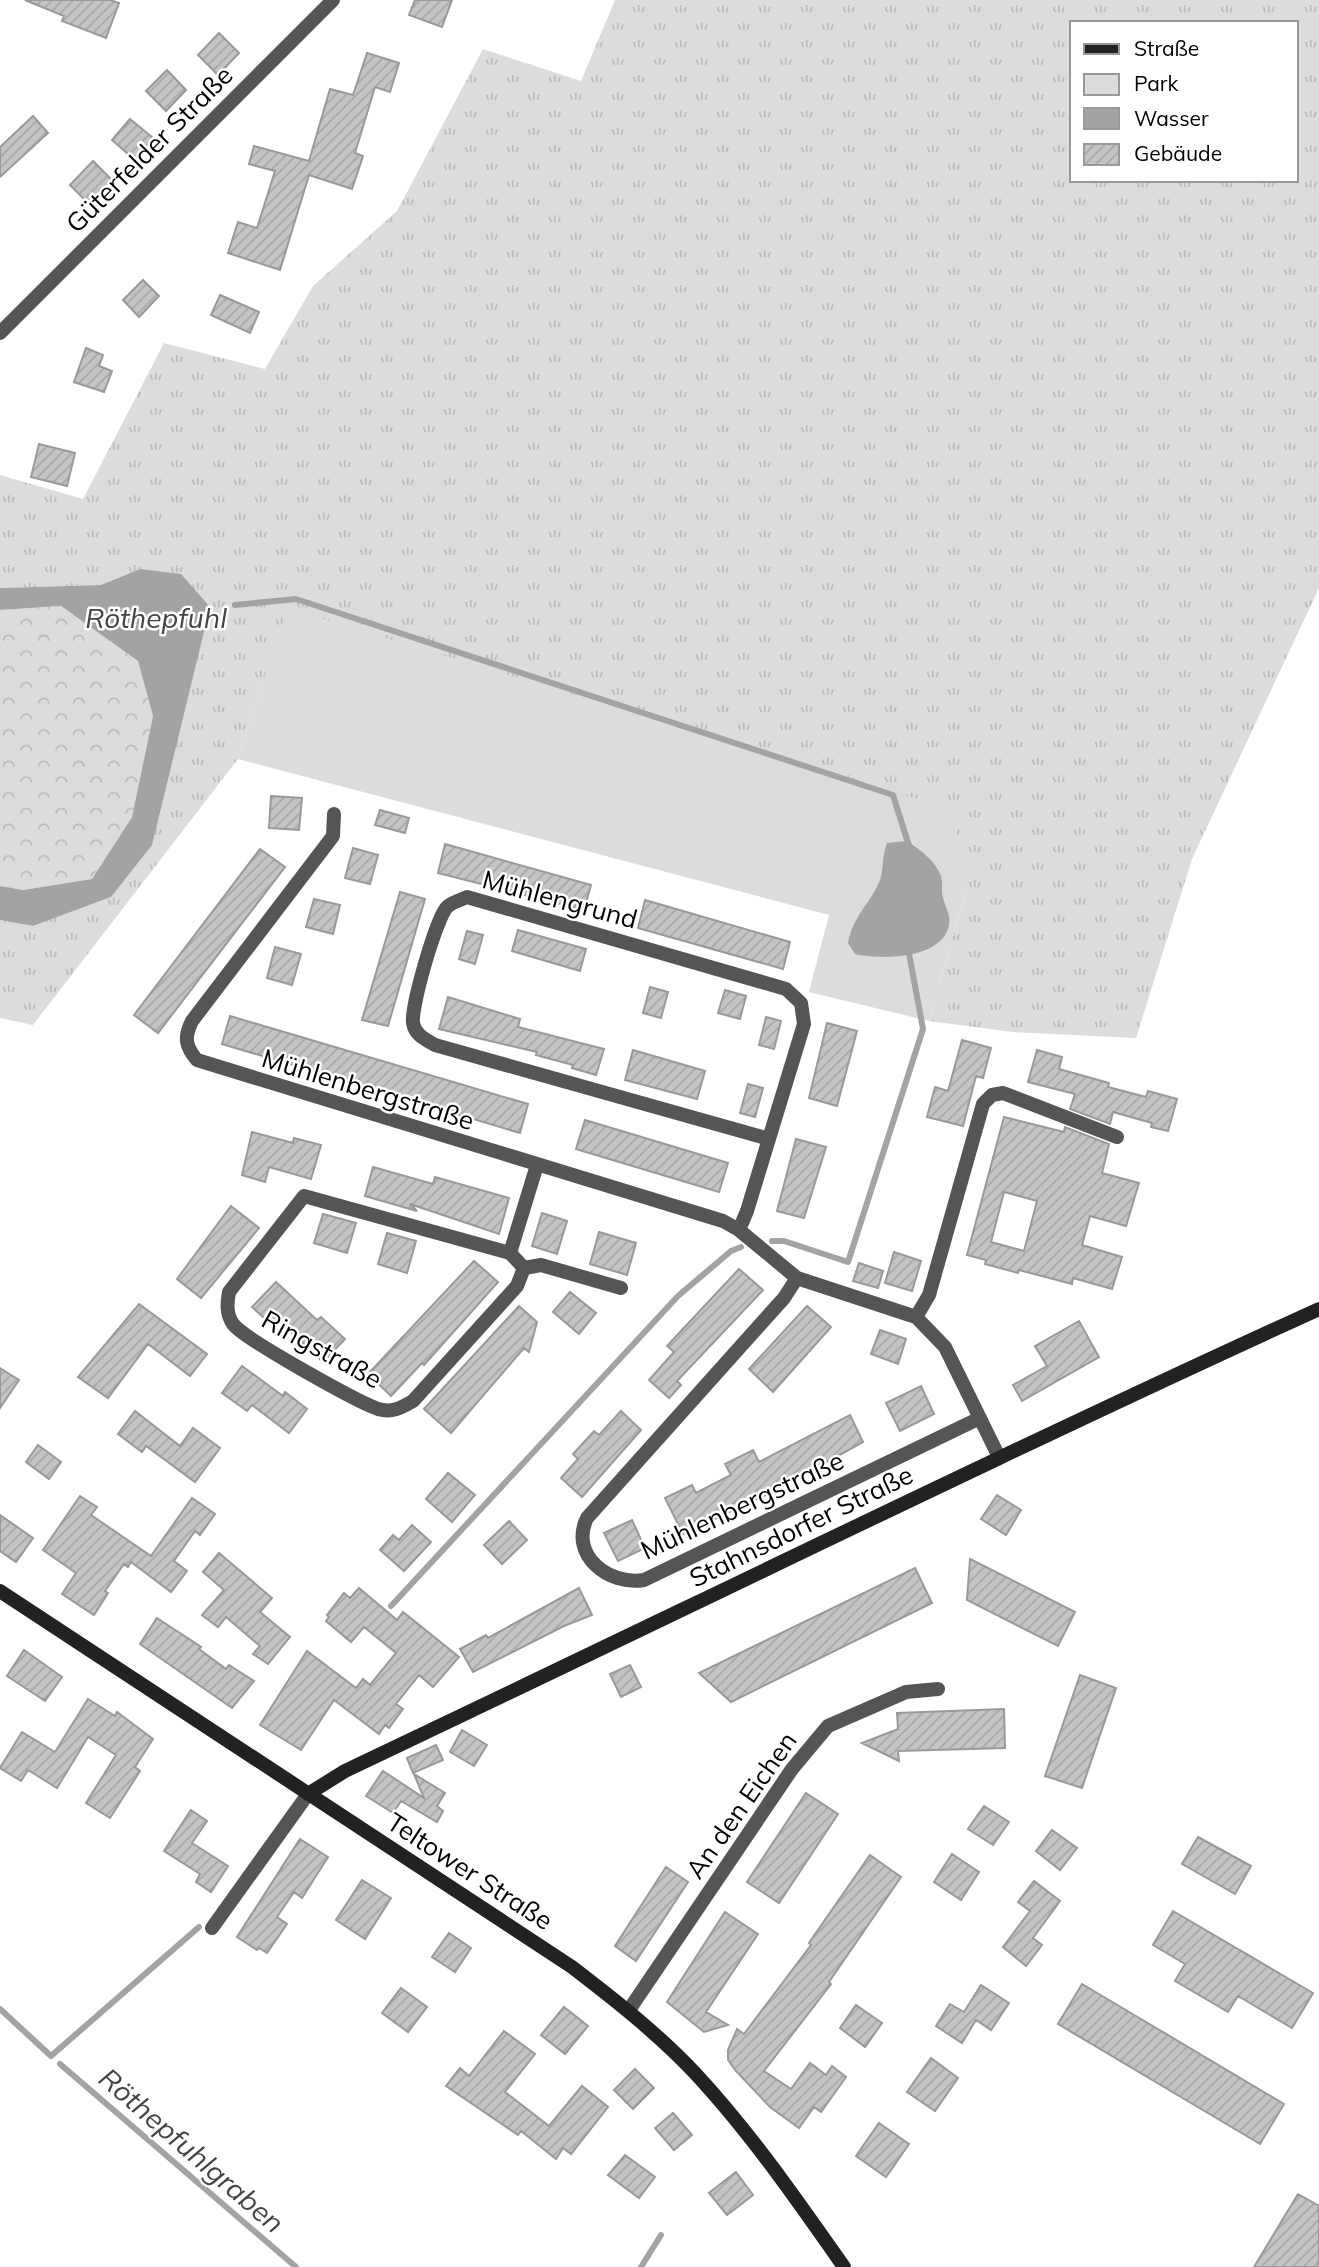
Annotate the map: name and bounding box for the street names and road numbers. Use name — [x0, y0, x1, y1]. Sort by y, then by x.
street label: Güterfelder Straße — [59, 59, 239, 239]
street label: Mühlengrund — [479, 862, 641, 936]
street label: Mühlenbergstraße — [258, 1041, 478, 1137]
street label: Ringstraße — [256, 1302, 388, 1396]
street label: Mühlenbergstraße — [635, 1444, 849, 1566]
street label: Stahnsdorfer Straße — [684, 1458, 918, 1594]
street label: An den Eichen — [678, 1725, 804, 1885]
street label: Teltower Straße — [381, 1805, 559, 1937]

